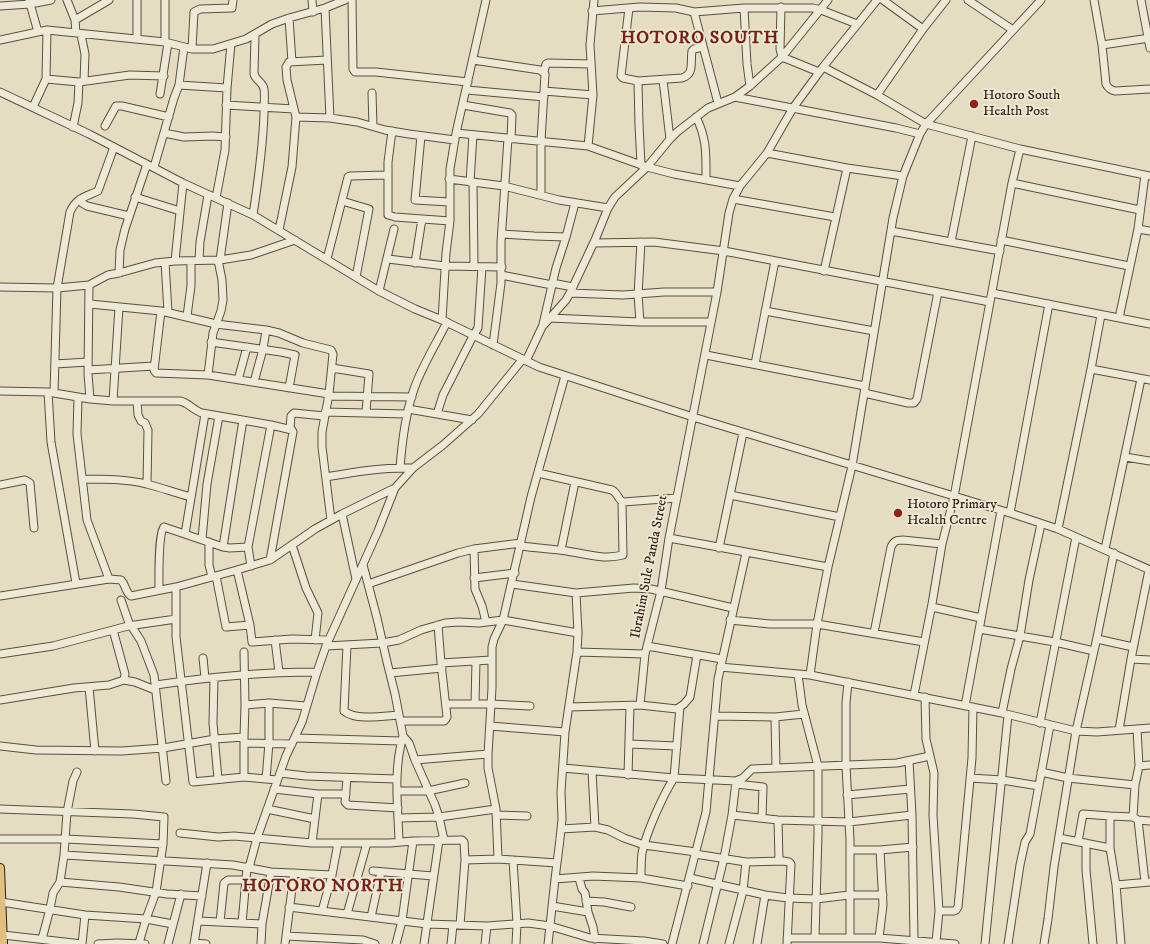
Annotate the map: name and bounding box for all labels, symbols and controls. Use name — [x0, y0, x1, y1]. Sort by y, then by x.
district label: HOTORO SOUTH — [620, 28, 780, 50]
place label: Hotoro South Health Post — [983, 88, 1060, 120]
marker: Hotoro South Health Post — [968, 98, 980, 110]
street label: Ibrahim Sule Panda Street — [628, 494, 672, 640]
place label: Hotoro Primary Health Centre — [907, 497, 997, 530]
marker: Hotoro Primary Health Centre — [892, 507, 904, 519]
district label: HOTORO NORTH — [242, 876, 404, 898]

